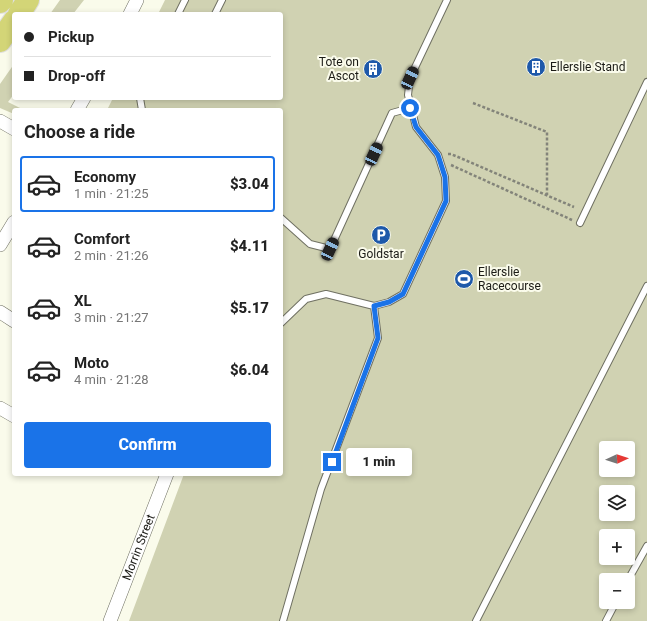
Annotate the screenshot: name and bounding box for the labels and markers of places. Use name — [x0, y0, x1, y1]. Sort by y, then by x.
place label: Tote on Ascot — [319, 55, 359, 83]
building icon: Ellerslie Stand — [525, 56, 547, 78]
building icon: Tote on Ascot — [362, 58, 384, 80]
place label: Ellerslie Stand — [550, 60, 625, 74]
parking icon: Goldstar — [370, 224, 392, 246]
place label: Goldstar — [358, 247, 404, 261]
place label: Ellerslie Racecourse — [478, 265, 541, 293]
sports icon: Ellerslie Racecourse — [453, 268, 475, 290]

